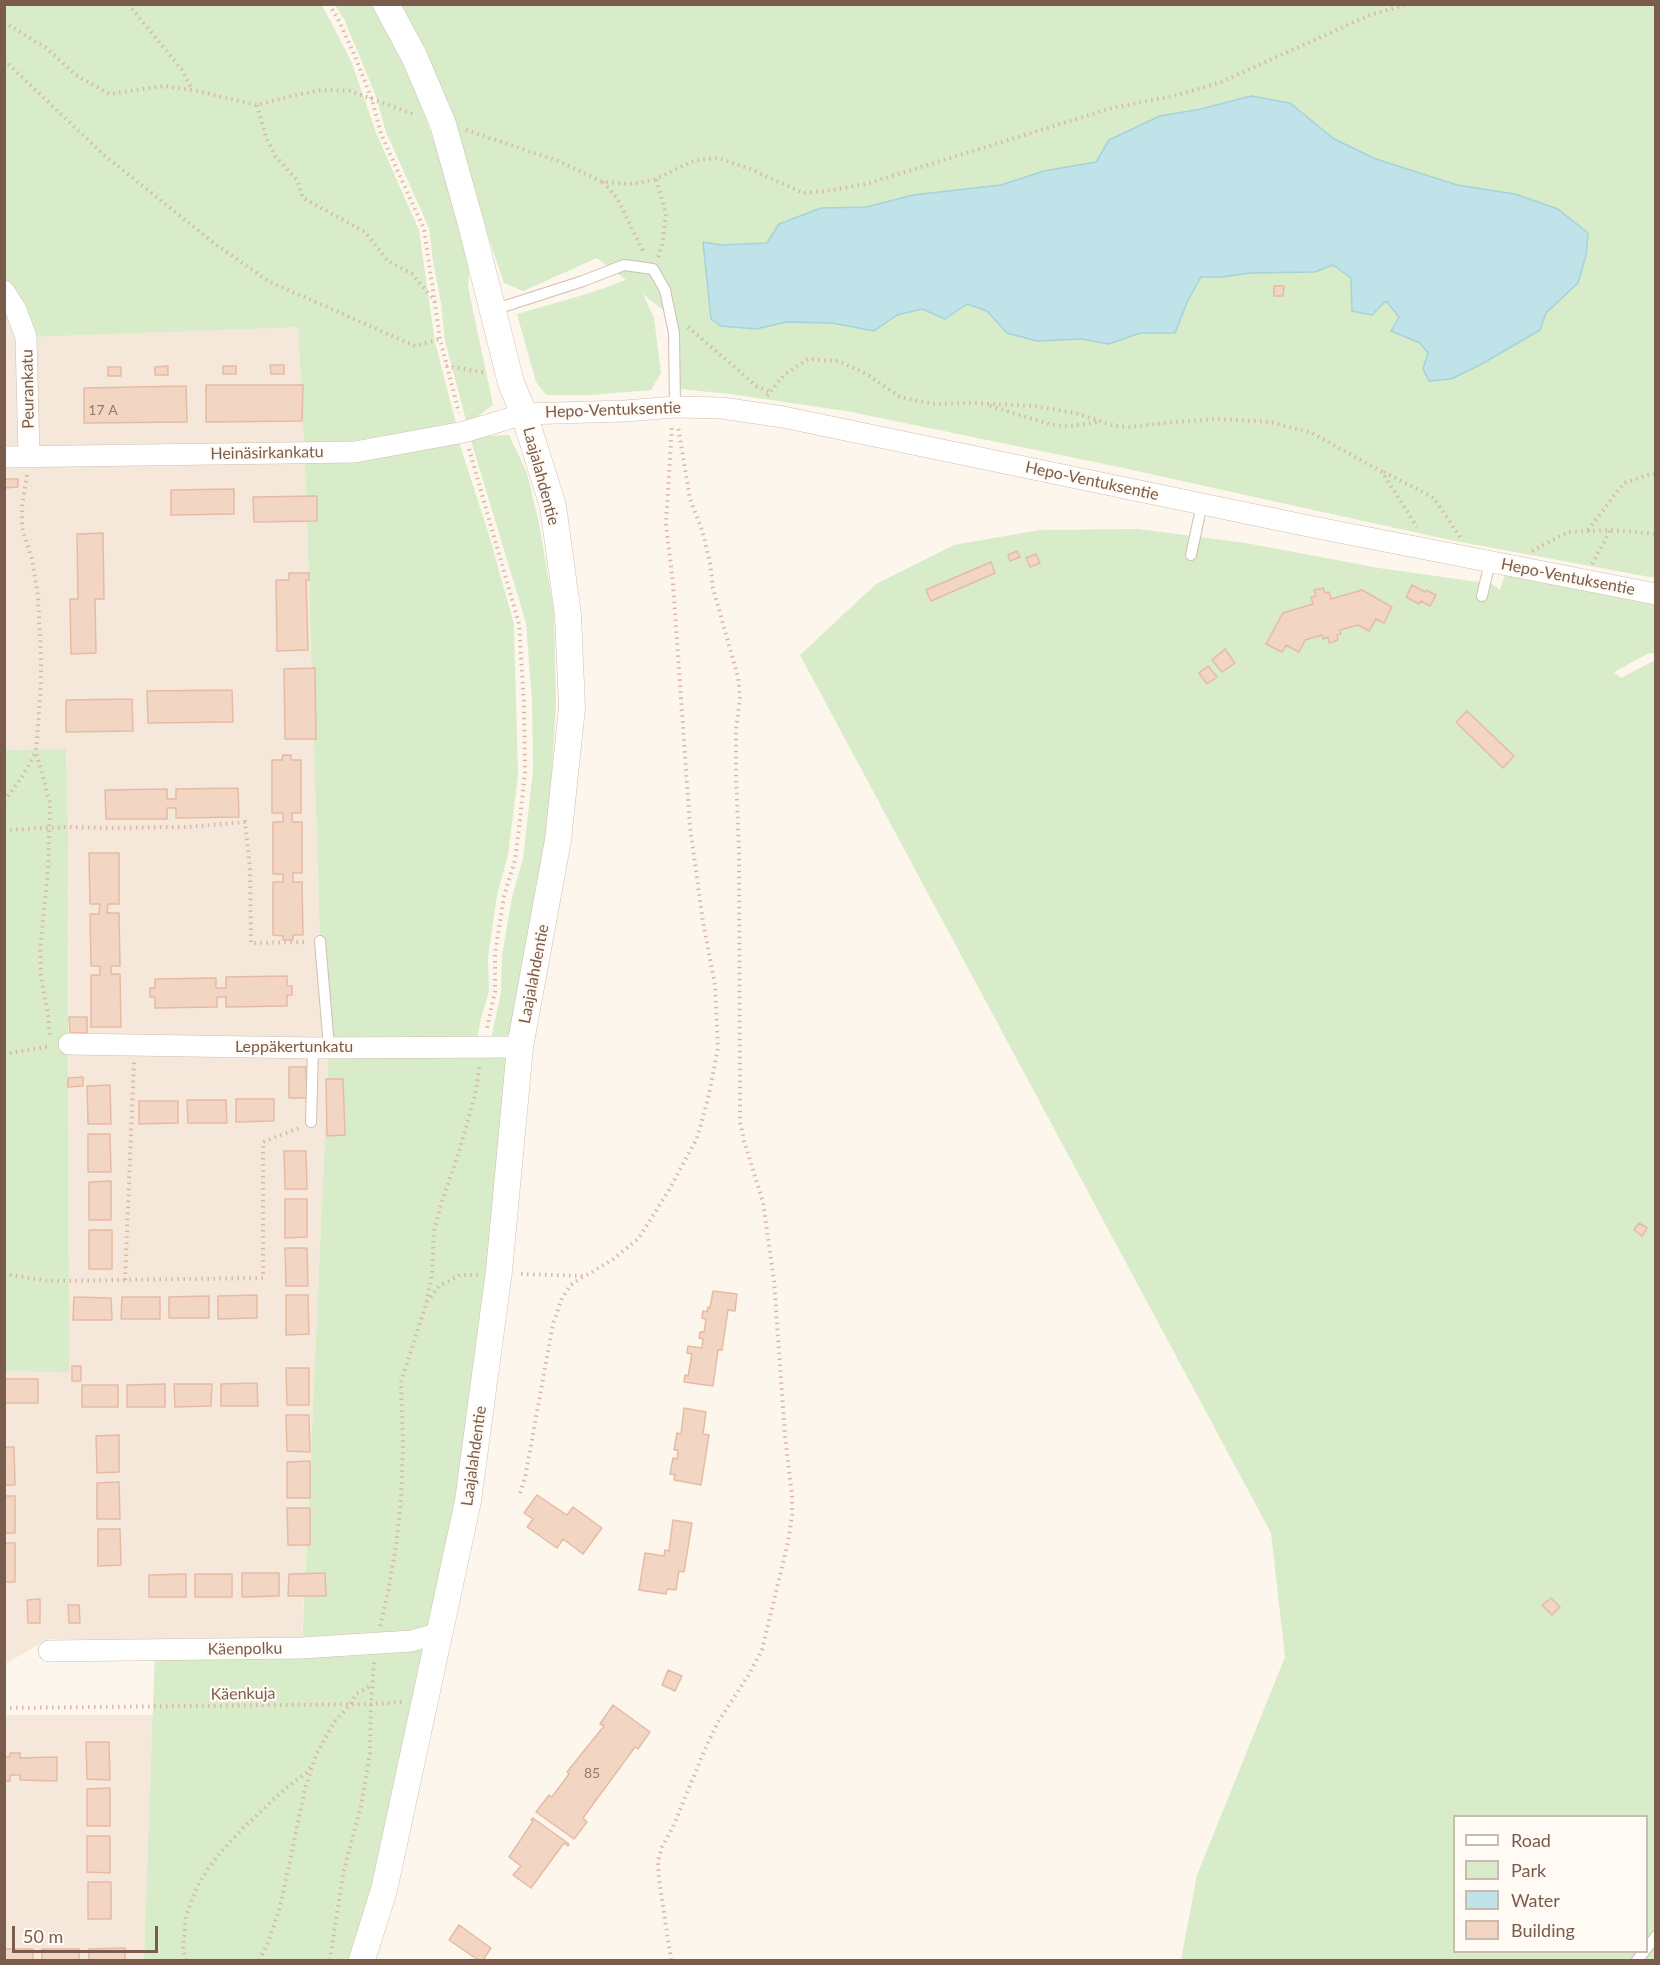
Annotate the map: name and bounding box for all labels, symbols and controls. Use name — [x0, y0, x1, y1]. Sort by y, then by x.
street label: Peurankatu — [18, 349, 38, 429]
street label: Hepo-Ventuksentie — [545, 398, 681, 422]
house number: 17 A — [88, 402, 118, 418]
street label: Laajalahdentie — [519, 425, 563, 527]
street label: Heinäsirkankatu — [210, 442, 324, 464]
street label: Hepo-Ventuksentie — [1023, 457, 1161, 505]
street label: Hepo-Ventuksentie — [1499, 555, 1637, 599]
street label: Laajalahdentie — [515, 923, 553, 1025]
street label: Leppäkertunkatu — [235, 1037, 353, 1057]
street label: Laajalahdentie — [457, 1405, 491, 1507]
street label: Käenpolku — [207, 1639, 283, 1659]
street label: Käenkuja — [210, 1684, 276, 1704]
house number: 85 — [584, 1765, 600, 1781]
legend — [1453, 1815, 1648, 1953]
text: Road — [1511, 1829, 1551, 1851]
text: Park — [1511, 1859, 1546, 1881]
text: Water — [1511, 1889, 1560, 1911]
scale bar — [15, 1914, 160, 1952]
text: Building — [1511, 1919, 1575, 1941]
text: 50 m — [23, 1925, 63, 1947]

